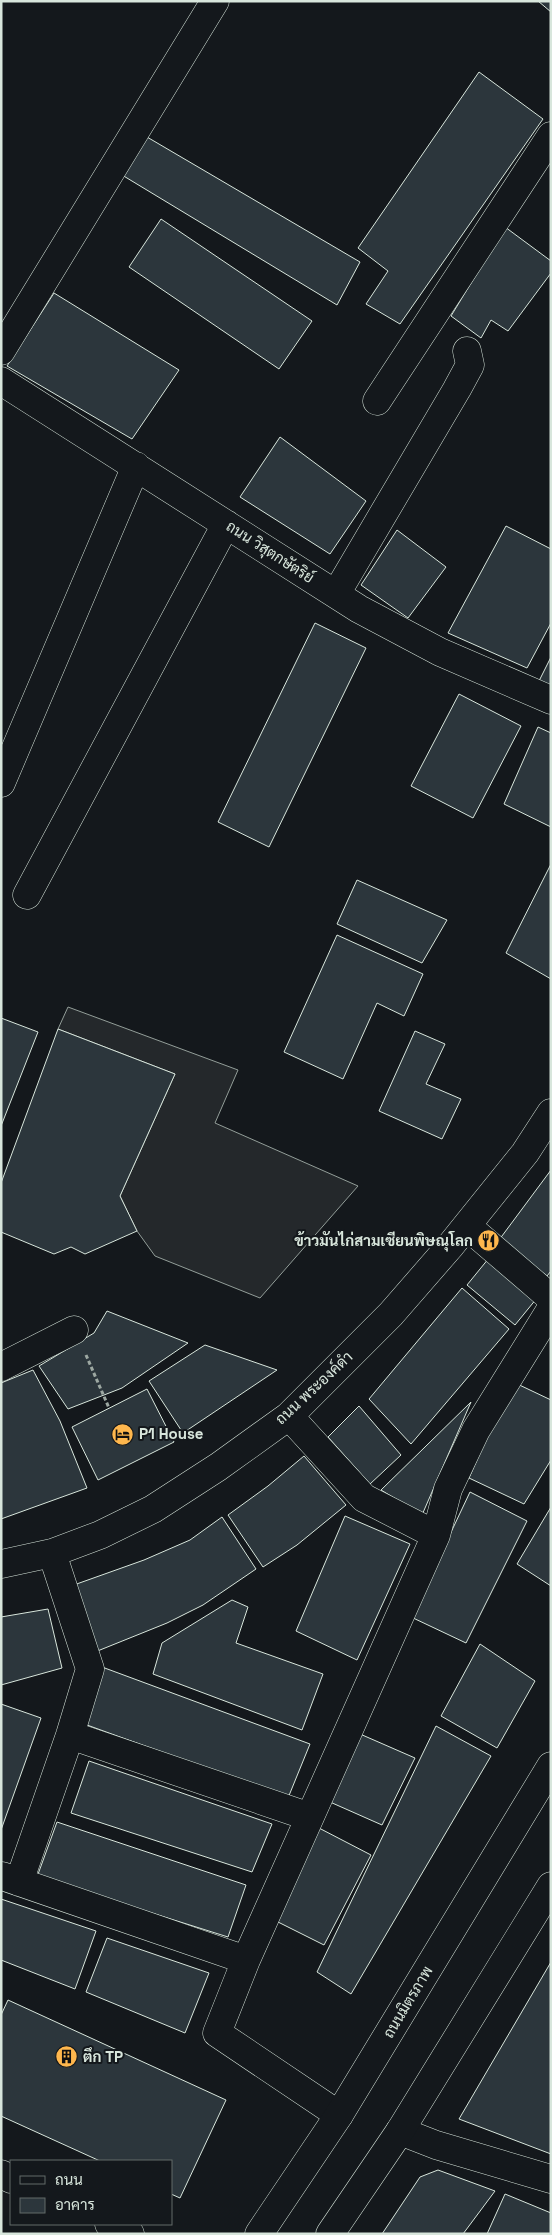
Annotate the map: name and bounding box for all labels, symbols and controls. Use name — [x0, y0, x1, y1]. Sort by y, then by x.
street label: ถนน วิสุตกษัตริย์ — [222, 516, 318, 589]
restaurant icon: ข้าวมันไก่สามเซียนพิษณุโลก — [477, 1229, 501, 1253]
place label: ข้าวมันไก่สามเซียนพิษณุโลก — [294, 1230, 473, 1252]
street label: ถนน พระองค์ดำ — [271, 1347, 356, 1428]
hotel icon: P1 House — [111, 1422, 135, 1446]
place label: P1 House — [139, 1424, 204, 1443]
street label: ถนนมิตรภาพ — [379, 1962, 437, 2041]
building icon: ตึก TP — [55, 2045, 79, 2069]
place label: ตึก TP — [83, 2047, 123, 2066]
legend — [10, 2160, 172, 2225]
text: ถนน — [55, 2170, 83, 2189]
text: อาคาร — [55, 2195, 95, 2214]

